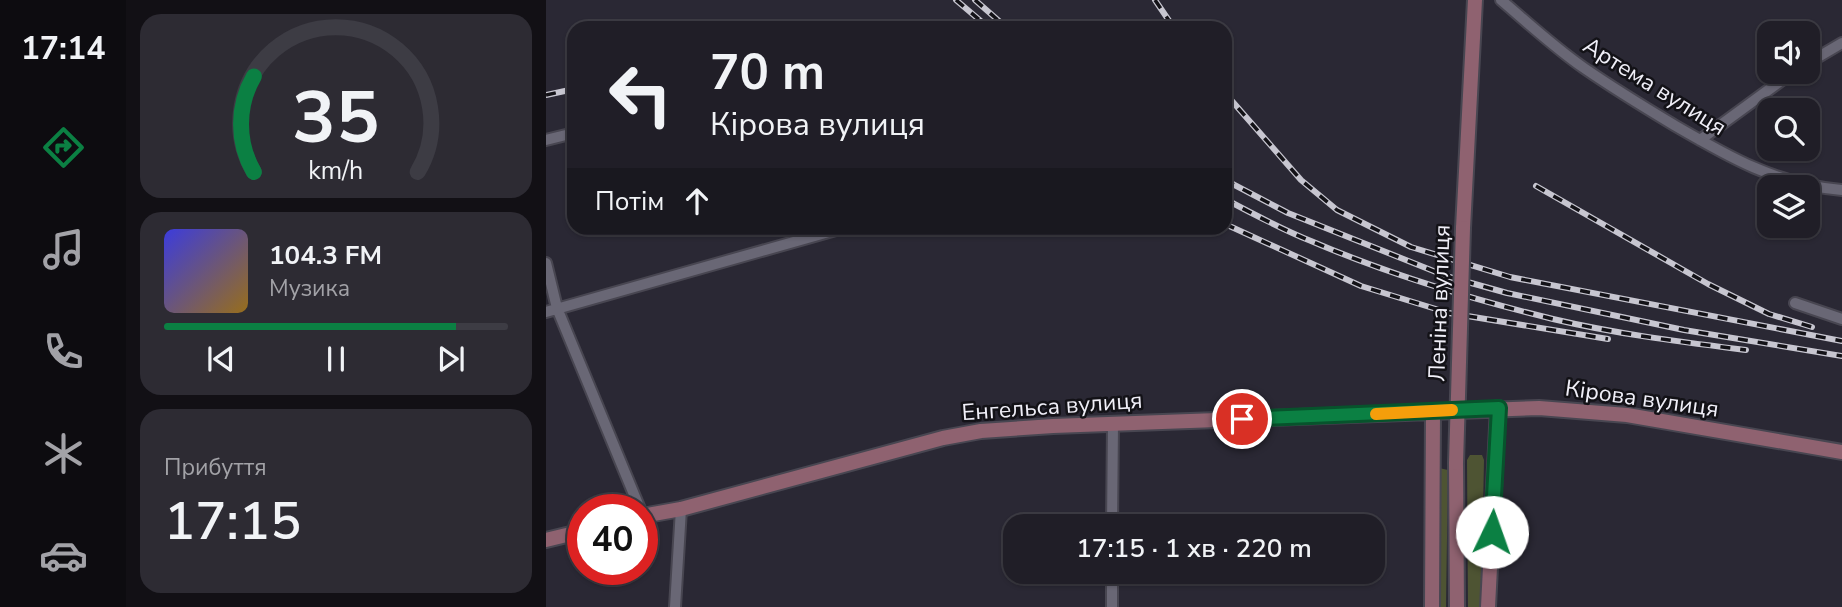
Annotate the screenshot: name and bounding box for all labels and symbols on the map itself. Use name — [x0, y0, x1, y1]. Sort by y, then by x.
street label: Артема вулиця — [1577, 30, 1732, 143]
street label: Леніна вулиця — [1421, 224, 1458, 382]
street label: Кірова вулиця — [1563, 372, 1721, 425]
street label: Енгельса вулиця — [961, 385, 1143, 428]
pin — [1212, 389, 1272, 449]
speed limit sign: 40 — [567, 494, 658, 585]
position arrow — [1455, 495, 1529, 569]

